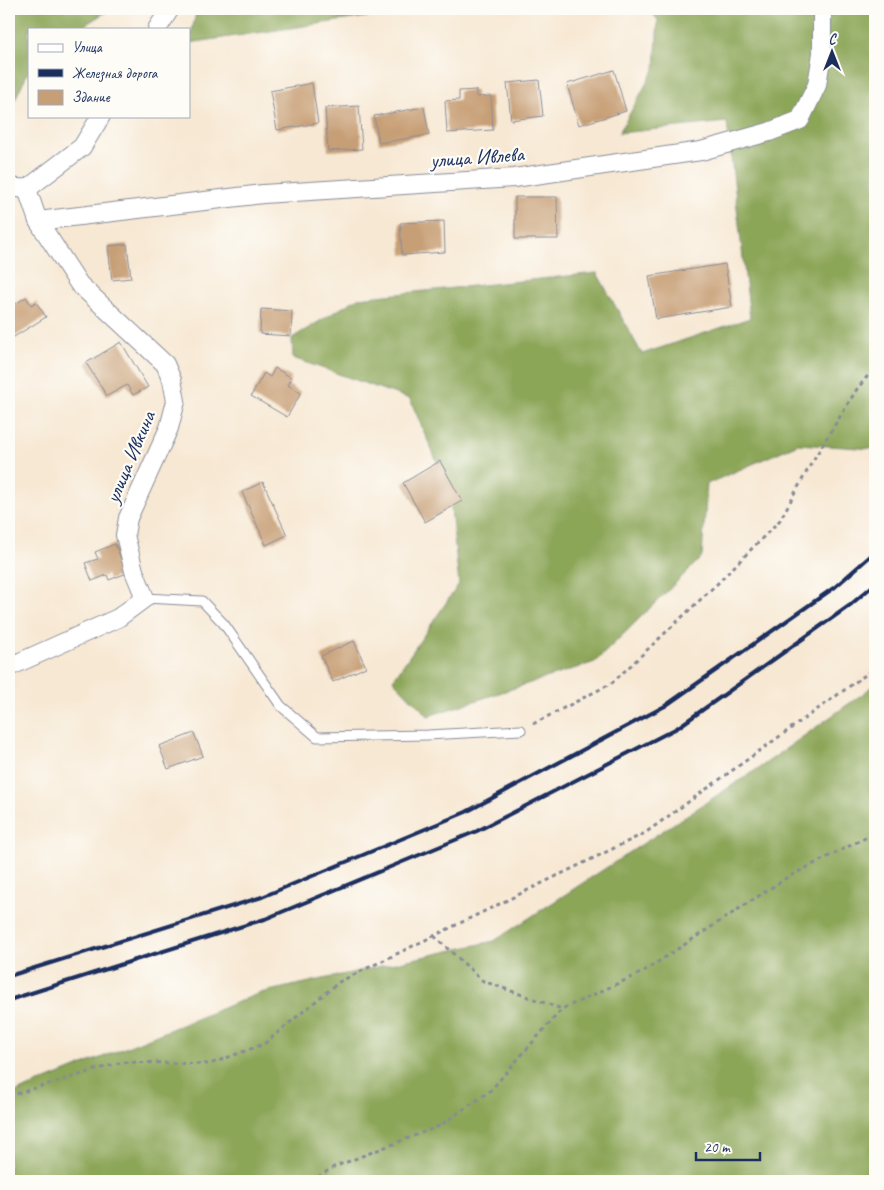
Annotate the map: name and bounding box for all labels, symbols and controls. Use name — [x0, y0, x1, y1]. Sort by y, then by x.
legend — [28, 28, 190, 118]
north arrow — [806, 28, 856, 78]
text: С — [829, 31, 838, 48]
text: Улица — [72, 38, 103, 57]
text: Железная дорога — [72, 64, 159, 83]
text: Здание — [72, 88, 111, 107]
street label: улица Ивлева — [427, 141, 526, 173]
street label: улица Ивкина — [98, 406, 162, 509]
scale bar — [696, 1130, 760, 1162]
text: 20 m — [704, 1138, 731, 1157]

